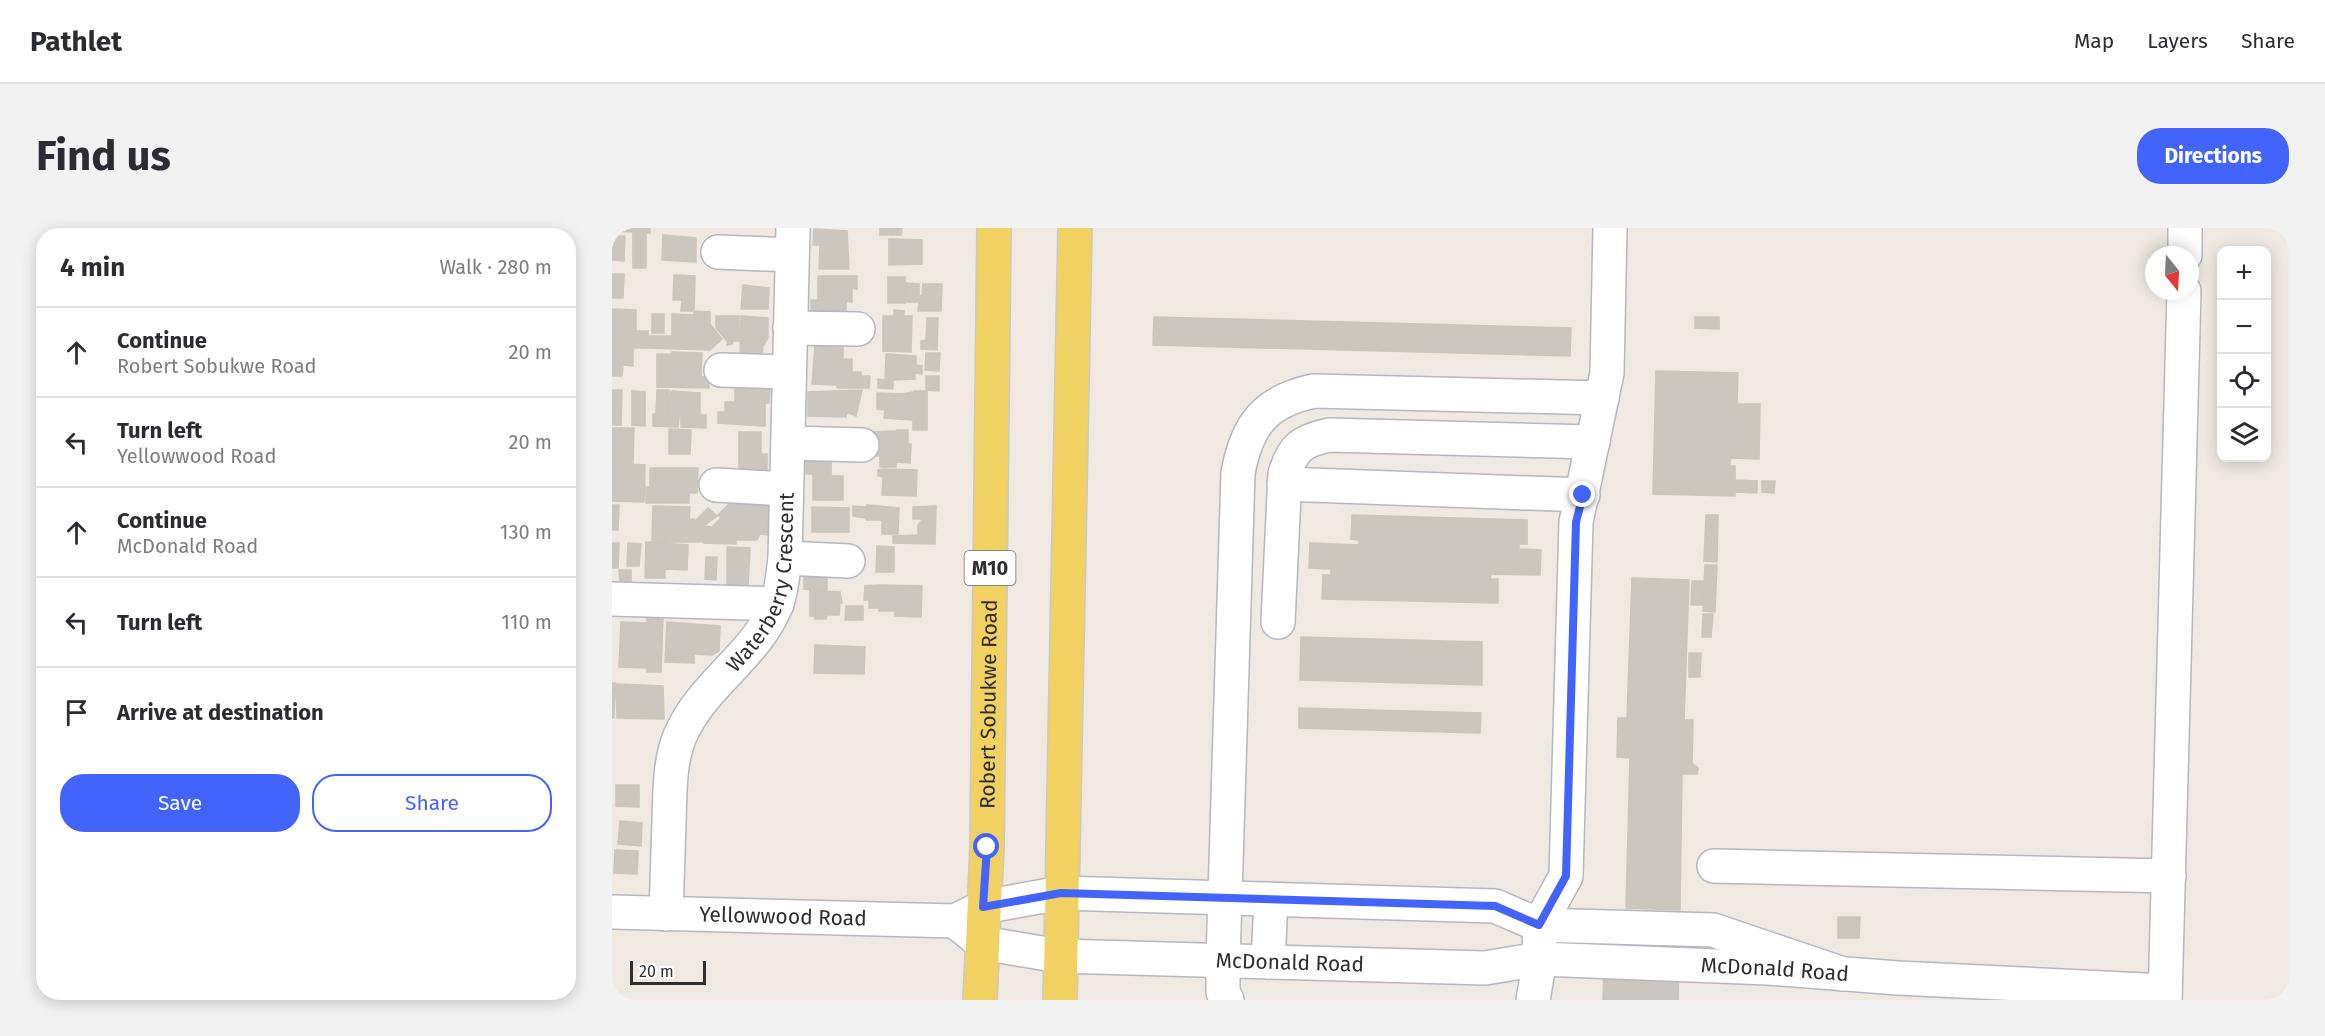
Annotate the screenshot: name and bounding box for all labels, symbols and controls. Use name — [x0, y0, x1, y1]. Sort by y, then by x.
text: Pathlet — [30, 25, 122, 58]
text: Map — [2074, 28, 2114, 54]
text: Layers — [2147, 28, 2208, 54]
text: Share — [2241, 28, 2295, 54]
button: Directions — [2137, 128, 2289, 184]
text: Find us — [36, 131, 171, 181]
north arrow — [2145, 246, 2199, 300]
map controls — [2217, 246, 2271, 462]
button: + — [2217, 246, 2271, 300]
text: 4 min — [60, 252, 125, 283]
text: Walk · 280 m — [439, 255, 552, 279]
button: − — [2217, 300, 2271, 354]
text: Continue — [117, 327, 207, 354]
icon: ahead — [60, 336, 93, 369]
text: 20 m — [509, 340, 552, 364]
text: Robert Sobukwe Road — [117, 354, 317, 378]
button: locate — [2217, 354, 2271, 408]
button: layers — [2217, 408, 2271, 462]
text: Turn left — [117, 417, 202, 444]
icon: left — [60, 426, 93, 459]
text: 20 m — [509, 430, 552, 454]
text: Yellowwood Road — [117, 444, 276, 468]
route end — [1569, 481, 1595, 507]
street label: Waterberry Crescent — [721, 492, 800, 677]
text: Continue — [117, 507, 207, 534]
icon: ahead — [60, 516, 93, 549]
text: 130 m — [500, 520, 552, 544]
text: McDonald Road — [117, 534, 258, 558]
road number: M10 — [964, 551, 1016, 585]
street label: Robert Sobukwe Road — [974, 599, 1003, 809]
icon: left — [60, 606, 93, 639]
text: Turn left — [117, 609, 202, 636]
text: 110 m — [501, 610, 552, 634]
icon: arrive — [60, 696, 93, 729]
text: Arrive at destination — [117, 699, 324, 726]
button: Save — [60, 774, 300, 832]
button: Share — [312, 774, 552, 832]
route start — [973, 833, 999, 859]
street label: Yellowwood Road — [699, 901, 867, 932]
street label: McDonald Road — [1215, 947, 1364, 978]
street label: McDonald Road — [1700, 952, 1850, 987]
scale bar — [630, 958, 706, 986]
text: 20 m — [639, 962, 674, 981]

